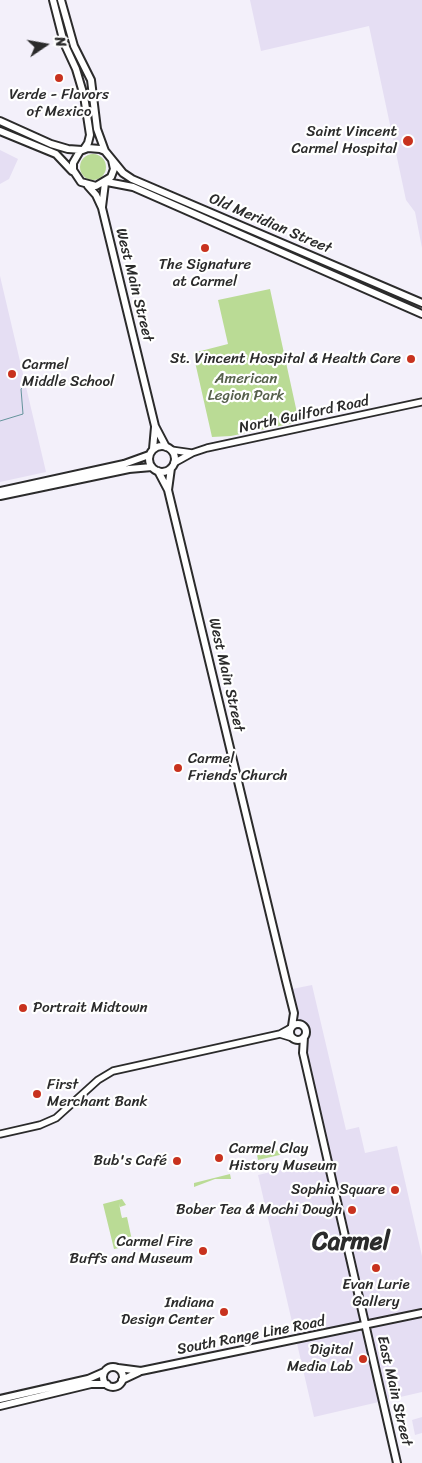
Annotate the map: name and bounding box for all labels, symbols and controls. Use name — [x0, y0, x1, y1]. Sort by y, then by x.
north arrow — [20, 20, 70, 70]
text: N — [47, 34, 73, 49]
marker: Verde - Flavors of Mexico — [53, 72, 65, 84]
place label: Verde - Flavors of Mexico — [9, 86, 109, 121]
place label: Saint Vincent Carmel Hospital — [292, 123, 397, 158]
marker: Saint Vincent Carmel Hospital — [401, 134, 415, 148]
street label: Old Meridian Street — [206, 190, 334, 258]
street label: West Main Street — [111, 226, 157, 344]
marker: The Signature at Carmel — [199, 242, 211, 254]
place label: The Signature at Carmel — [159, 256, 251, 291]
place label: St. Vincent Hospital & Health Care — [170, 350, 401, 368]
marker: St. Vincent Hospital & Health Care — [405, 353, 417, 365]
place label: Carmel Middle School — [22, 356, 114, 391]
marker: Carmel Middle School — [6, 368, 18, 380]
park label: American Legion Park — [208, 370, 284, 405]
street label: North Guilford Road — [237, 392, 371, 438]
street label: West Main Street — [204, 616, 248, 734]
place label: Carmel Friends Church — [188, 750, 288, 785]
marker: Carmel Friends Church — [172, 762, 184, 774]
place label: Portrait Midtown — [33, 999, 148, 1017]
marker: Portrait Midtown — [17, 1002, 29, 1014]
place label: First Merchant Bank — [47, 1076, 148, 1111]
marker: First Merchant Bank — [31, 1088, 43, 1100]
place label: Carmel Clay History Museum — [229, 1140, 337, 1175]
place label: Bub's Café — [94, 1152, 167, 1170]
marker: Carmel Clay History Museum — [213, 1152, 225, 1164]
marker: Bub's Café — [171, 1155, 183, 1167]
place label: Sophia Square — [291, 1181, 385, 1199]
marker: Sophia Square — [389, 1184, 401, 1196]
place label: Bober Tea & Mochi Dough — [176, 1201, 342, 1219]
marker: Bober Tea & Mochi Dough — [346, 1204, 358, 1216]
district label: Carmel — [312, 1228, 390, 1258]
place label: Carmel Fire Buffs and Museum — [70, 1233, 193, 1268]
marker: Carmel Fire Buffs and Museum — [197, 1245, 209, 1257]
marker: Evan Lurie Gallery — [370, 1262, 382, 1274]
place label: Evan Lurie Gallery — [342, 1276, 410, 1311]
place label: Indiana Design Center — [121, 1294, 214, 1329]
marker: Indiana Design Center — [218, 1306, 230, 1318]
street label: South Range Line Road — [176, 1313, 326, 1359]
street label: East Main Street — [373, 1334, 415, 1448]
place label: Digital Media Lab — [287, 1341, 353, 1376]
marker: Digital Media Lab — [357, 1353, 369, 1365]

